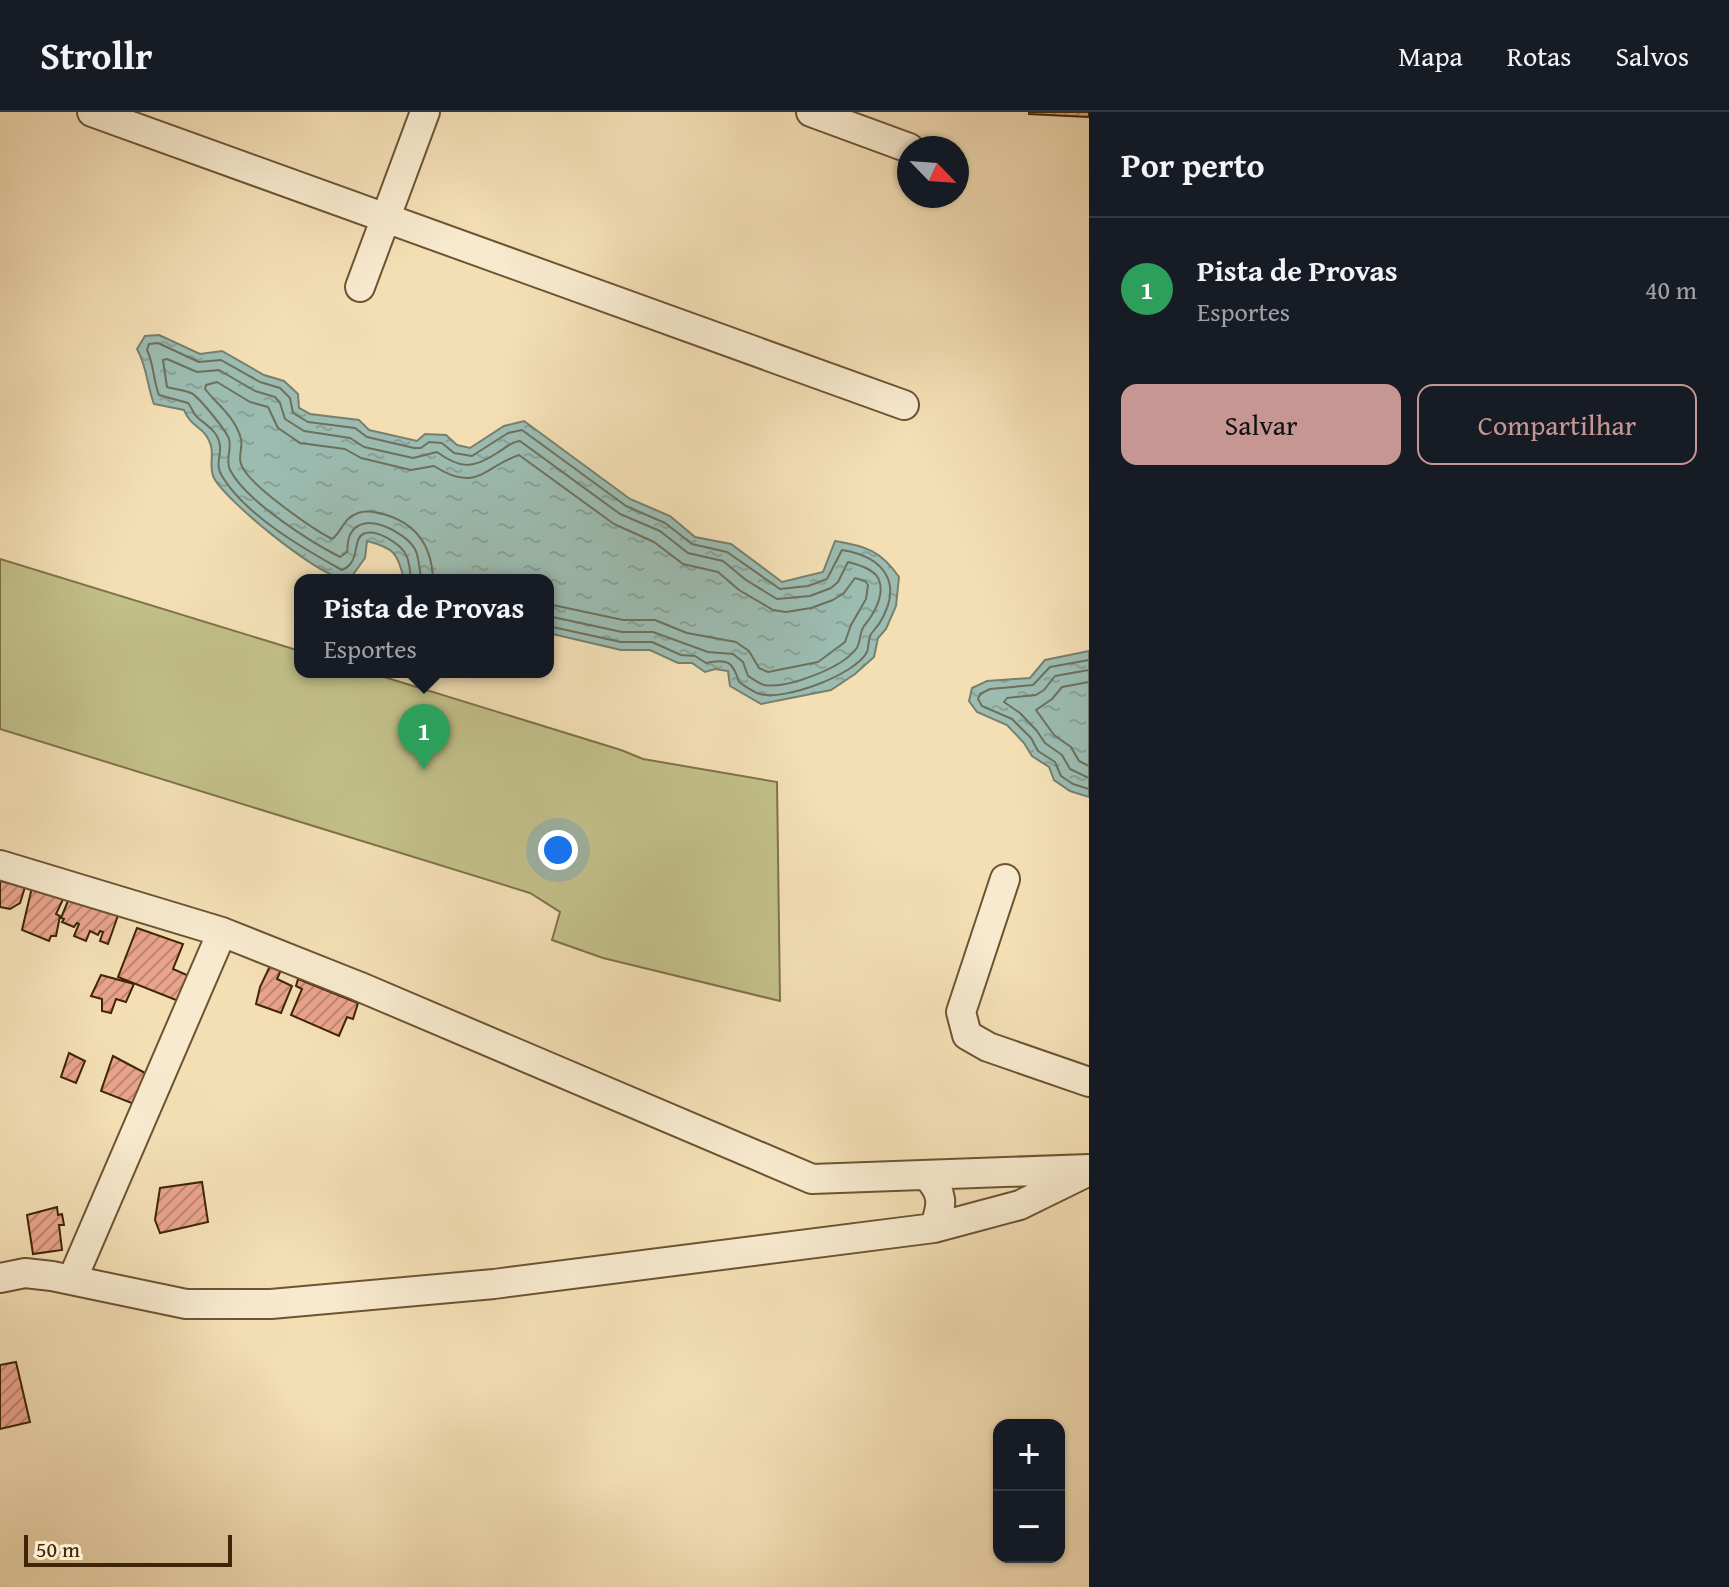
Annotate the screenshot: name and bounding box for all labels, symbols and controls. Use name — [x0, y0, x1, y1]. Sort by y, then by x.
text: Strollr — [40, 27, 152, 83]
text: Mapa — [1398, 35, 1463, 76]
text: Rotas — [1507, 35, 1571, 76]
text: Salvos — [1615, 35, 1689, 76]
north arrow — [897, 136, 969, 208]
text: Por perto — [1121, 140, 1265, 189]
text: Pista de Provas — [1197, 248, 1398, 292]
text: 1 — [1140, 270, 1154, 309]
text: 40 m — [1645, 270, 1697, 309]
text: Esportes — [1197, 292, 1290, 331]
button: Salvar — [1121, 384, 1401, 465]
button: Compartilhar — [1417, 384, 1697, 465]
popup — [294, 574, 554, 678]
text: Pista de Provas — [324, 585, 524, 629]
text: Esportes — [324, 629, 417, 668]
pin: 1 — [398, 704, 450, 770]
your location — [538, 830, 578, 870]
map controls — [993, 1419, 1065, 1563]
button: + — [993, 1419, 1065, 1491]
button: − — [993, 1491, 1065, 1563]
scale bar — [24, 1531, 232, 1567]
text: 50 m — [36, 1533, 80, 1565]

